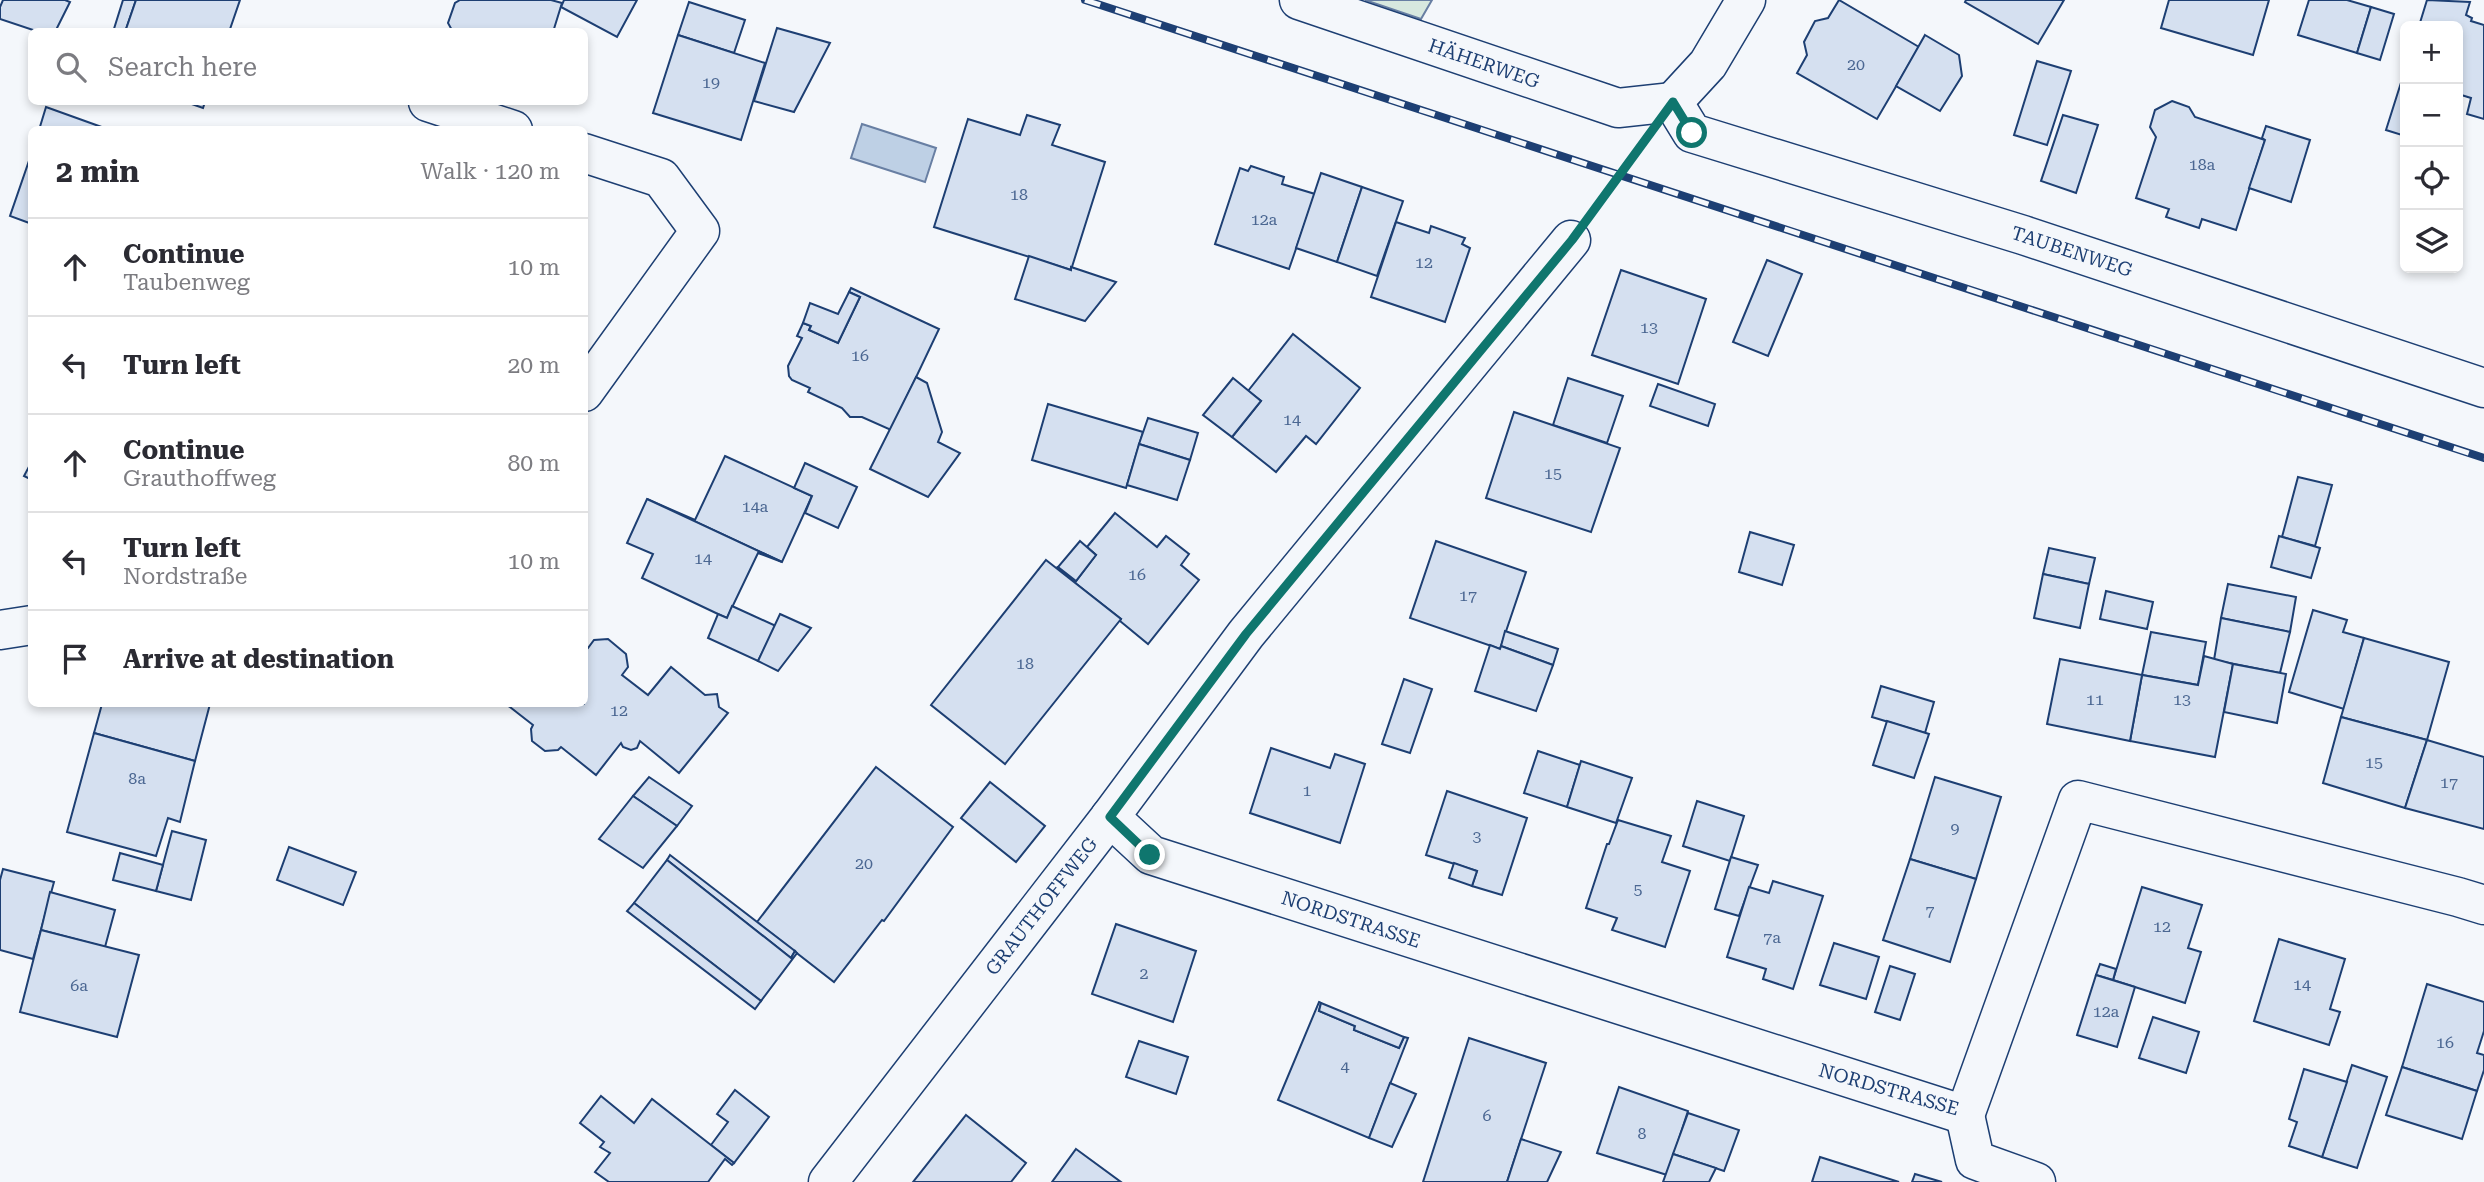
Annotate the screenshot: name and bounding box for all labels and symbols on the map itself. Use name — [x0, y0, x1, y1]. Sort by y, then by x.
street label: HÄHERWEG — [1425, 34, 1543, 93]
house number: 20 — [1847, 55, 1865, 74]
house number: 19 — [702, 73, 720, 92]
route start — [1676, 117, 1707, 148]
house number: 18a — [2189, 155, 2216, 174]
house number: 18 — [1010, 185, 1028, 204]
house number: 12a — [1251, 210, 1278, 229]
street label: TAUBENWEG — [2008, 221, 2136, 282]
house number: 12 — [1415, 253, 1433, 272]
house number: 13 — [1640, 318, 1658, 337]
house number: 16 — [851, 346, 869, 365]
house number: 14 — [1283, 410, 1301, 429]
house number: 15 — [1544, 464, 1562, 483]
house number: 14a — [742, 497, 769, 516]
house number: 14 — [694, 549, 712, 568]
house number: 16 — [1128, 565, 1146, 584]
house number: 17 — [1459, 586, 1477, 605]
house number: 18 — [1016, 654, 1034, 673]
house number: 11 — [2086, 690, 2104, 709]
house number: 13 — [2173, 690, 2191, 709]
house number: 12 — [610, 701, 628, 720]
house number: 15 — [2365, 753, 2383, 772]
house number: 8a — [128, 769, 146, 788]
house number: 17 — [2440, 773, 2458, 792]
house number: 1 — [1303, 781, 1312, 800]
house number: 9 — [1951, 819, 1960, 838]
house number: 3 — [1473, 827, 1482, 846]
street label: GRAUTHOFFWEG — [980, 833, 1103, 980]
route end — [1134, 839, 1165, 870]
house number: 20 — [855, 854, 873, 873]
house number: 5 — [1634, 880, 1643, 899]
street label: NORDSTRASSE — [1278, 886, 1423, 953]
house number: 7 — [1926, 901, 1935, 920]
house number: 12 — [2153, 917, 2171, 936]
house number: 7a — [1763, 928, 1781, 947]
house number: 2 — [1140, 964, 1149, 983]
house number: 14 — [2293, 975, 2311, 994]
house number: 6a — [70, 976, 88, 995]
house number: 12a — [2093, 1002, 2120, 1021]
house number: 16 — [2436, 1033, 2454, 1052]
house number: 4 — [1341, 1057, 1350, 1076]
street label: NORDSTRASSE — [1816, 1058, 1962, 1121]
house number: 6 — [1483, 1106, 1492, 1125]
house number: 8 — [1638, 1124, 1647, 1143]

